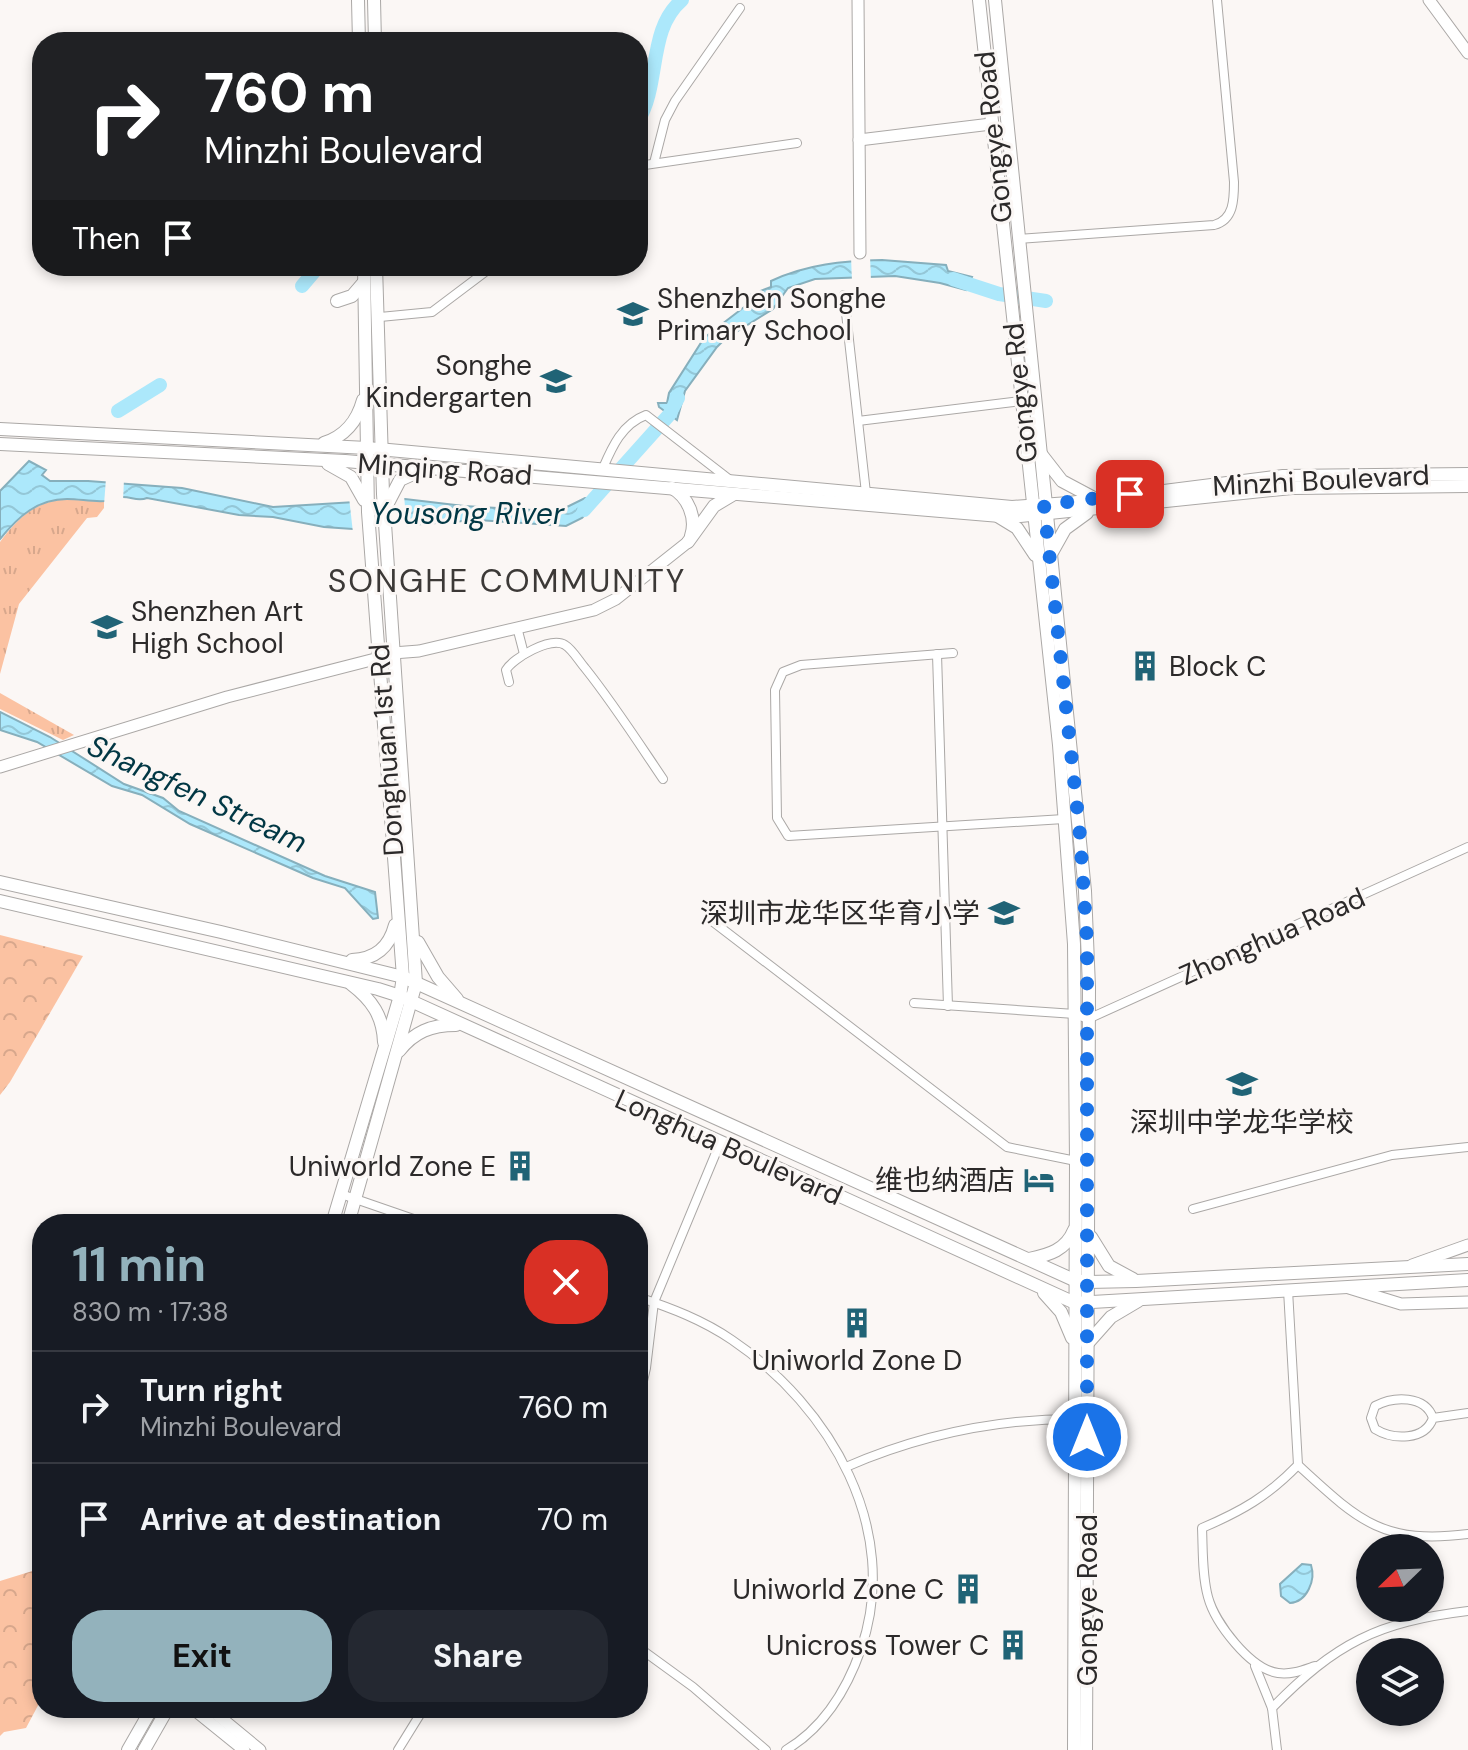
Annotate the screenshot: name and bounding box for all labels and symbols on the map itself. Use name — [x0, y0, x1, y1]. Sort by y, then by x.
street label: Gongye Road — [966, 49, 1021, 225]
place label: Shenzhen Songhe Primary School — [657, 280, 886, 349]
school or university icon: Shenzhen Songhe Primary School — [616, 297, 650, 331]
street label: Gongye Rd — [995, 321, 1046, 465]
place label: Songhe Kindergarten — [366, 347, 532, 416]
school or university icon: Songhe Kindergarten — [539, 364, 573, 398]
street label: Minqing Road — [356, 445, 534, 494]
street label: Minzhi Boulevard — [1212, 456, 1430, 505]
pin — [1096, 460, 1164, 528]
water label: Yousong River — [370, 494, 565, 533]
district label: SONGHE COMMUNITY — [328, 560, 686, 602]
place label: Shenzhen Art High School — [131, 593, 304, 662]
school or university icon: Shenzhen Art High School — [90, 610, 124, 644]
street label: Donghuan 1st Rd — [361, 643, 412, 857]
place label: Block C — [1169, 648, 1266, 685]
building icon: Block C — [1128, 649, 1162, 683]
water label: Shangfen Stream — [81, 726, 313, 862]
street label: Zhonghua Road — [1174, 879, 1371, 994]
place label: 深圳市龙华区华育小学 — [700, 895, 980, 932]
school or university icon: 深圳市龙华区华育小学 — [987, 896, 1021, 930]
school or university icon: 深圳中学龙华学校 — [1225, 1067, 1259, 1101]
street label: Longhua Boulevard — [609, 1081, 848, 1214]
place label: 深圳中学龙华学校 — [1130, 1104, 1354, 1141]
place label: Uniworld Zone E — [289, 1148, 496, 1185]
building icon: Uniworld Zone E — [503, 1149, 537, 1183]
place label: 维也纳酒店 — [875, 1162, 1015, 1199]
hotel icon: 维也纳酒店 — [1022, 1163, 1056, 1197]
building icon: Uniworld Zone D — [840, 1306, 874, 1340]
place label: Uniworld Zone D — [752, 1342, 962, 1379]
position arrow — [1045, 1395, 1129, 1479]
street label: Gongye Road — [1069, 1514, 1106, 1686]
north arrow — [1356, 1534, 1444, 1622]
place label: Uniworld Zone C — [733, 1571, 944, 1608]
building icon: Uniworld Zone C — [951, 1572, 985, 1606]
place label: Unicross Tower C — [766, 1627, 989, 1664]
building icon: Unicross Tower C — [996, 1628, 1030, 1662]

